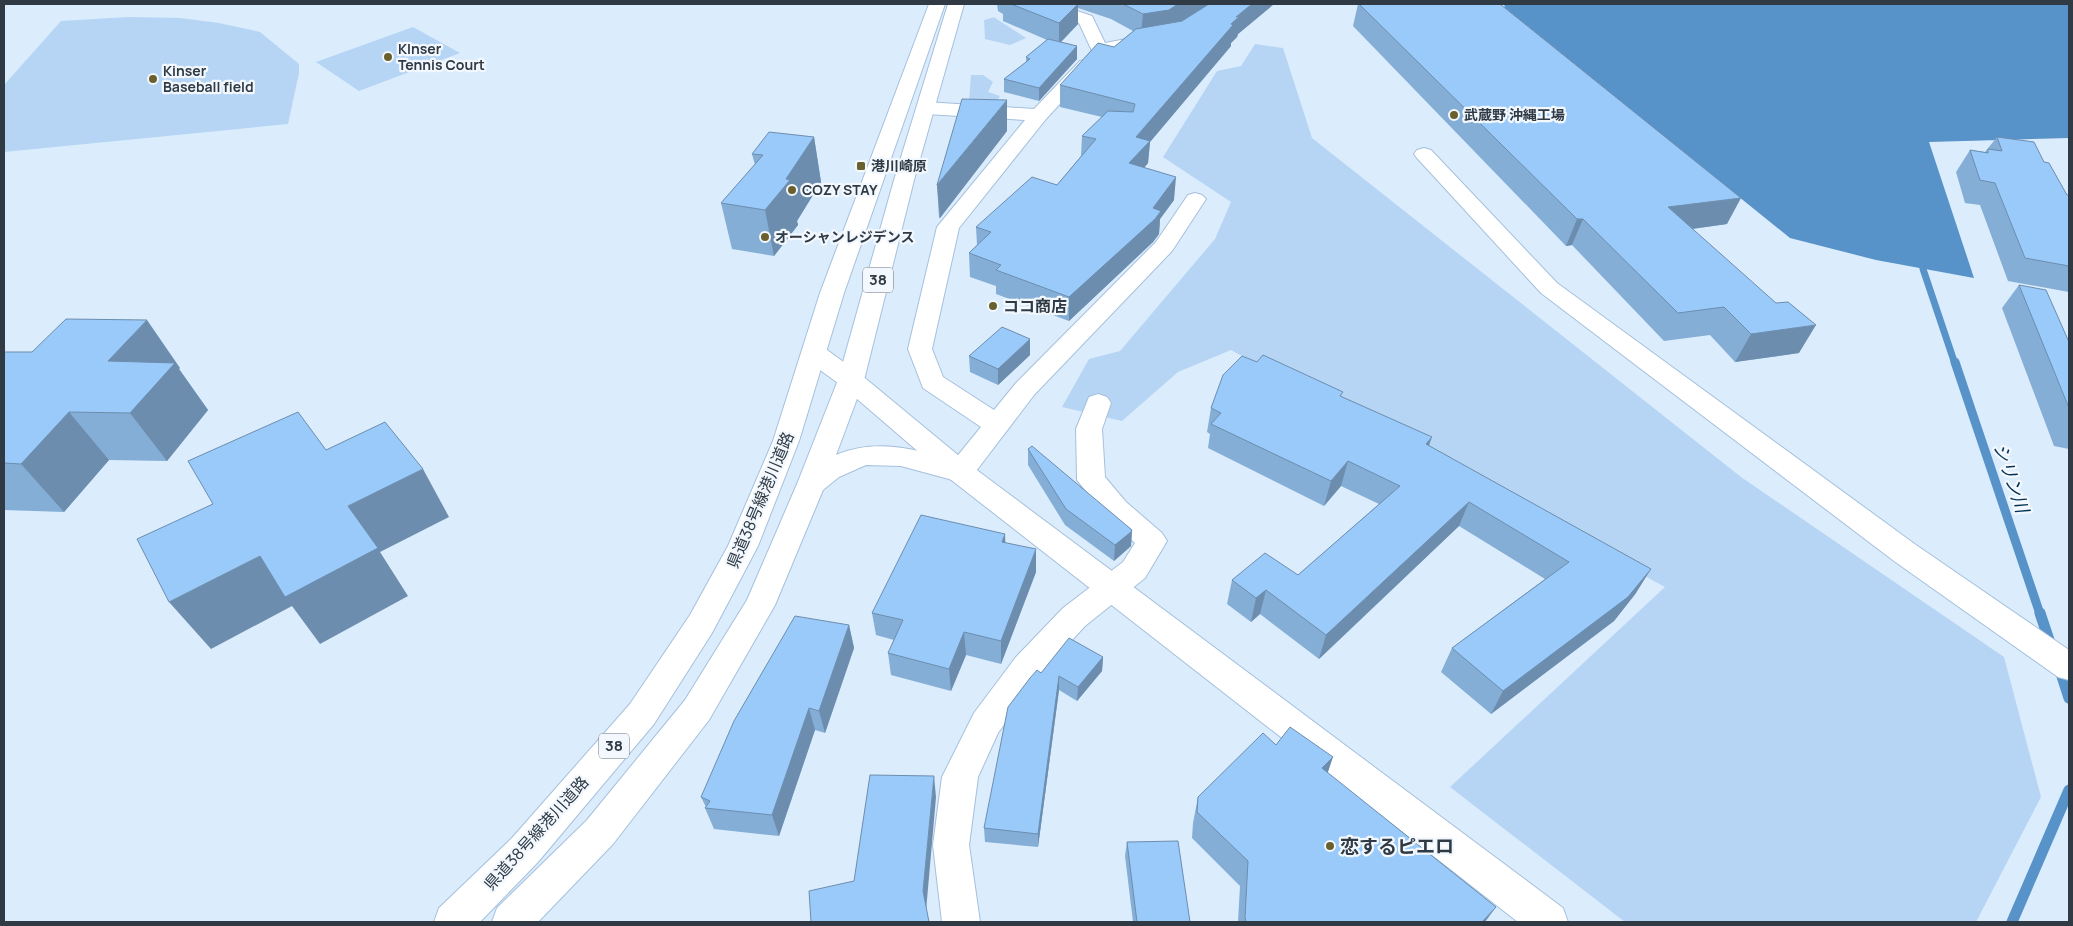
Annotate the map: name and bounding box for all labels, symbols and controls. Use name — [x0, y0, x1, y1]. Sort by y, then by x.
place label: KInser Tennis Court — [398, 39, 485, 74]
marker: KInser Tennis Court — [382, 51, 394, 63]
place label: Kinser Baseball field — [163, 61, 254, 96]
marker: Kinser Baseball field — [147, 73, 159, 85]
place label: 武蔵野 沖縄工場 — [1464, 105, 1565, 124]
marker: 武蔵野 沖縄工場 — [1448, 109, 1460, 121]
place label: 港川崎原 — [871, 156, 927, 175]
marker: 港川崎原 — [855, 160, 867, 172]
place label: COZY STAY — [802, 180, 878, 199]
marker: COZY STAY — [786, 184, 798, 196]
place label: オーシャンレジデンス — [775, 227, 914, 246]
marker: オーシャンレジデンス — [759, 231, 771, 243]
road number: 38 — [863, 268, 893, 292]
place label: ココ商店 — [1003, 295, 1067, 317]
marker: ココ商店 — [987, 300, 999, 312]
street label: 県道38号線港川道路 — [721, 428, 799, 572]
water label: シリン川 — [1989, 440, 2036, 518]
road number: 38 — [599, 734, 629, 758]
street label: 県道38号線港川道路 — [479, 771, 593, 895]
place label: 恋するピエロ — [1340, 833, 1454, 859]
marker: 恋するピエロ — [1324, 840, 1336, 852]

